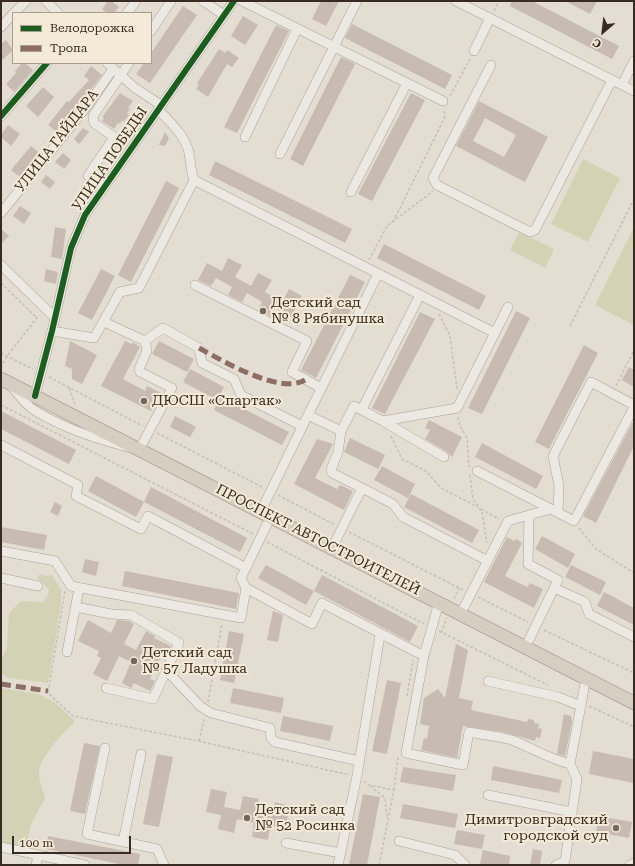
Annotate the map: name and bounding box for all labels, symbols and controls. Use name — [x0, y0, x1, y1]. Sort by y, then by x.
legend — [12, 12, 152, 64]
north arrow — [583, 12, 623, 52]
text: Велодорожка — [50, 21, 134, 35]
text: С — [591, 35, 604, 51]
text: Тропа — [50, 41, 87, 55]
street label: УЛИЦА ГАЙДАРА — [12, 86, 102, 196]
street label: УЛИЦА ПОБЕДЫ — [69, 104, 151, 214]
place label: Детский сад № 8 Рябинушка — [271, 295, 384, 328]
marker: Детский сад № 8 Рябинушка — [258, 306, 268, 316]
place label: ДЮСШ «Спартак» — [152, 393, 282, 409]
marker: ДЮСШ «Спартак» — [139, 396, 149, 406]
street label: ПРОСПЕКТ АВТОСТРОИТЕЛЕЙ — [213, 481, 423, 599]
place label: Детский сад № 57 Ладушка — [142, 645, 247, 678]
marker: Детский сад № 57 Ладушка — [129, 656, 139, 666]
place label: Детский сад № 52 Росинка — [255, 802, 355, 834]
place label: Димитровградский городской суд — [465, 812, 608, 844]
marker: Детский сад № 52 Росинка — [242, 813, 252, 823]
marker: Димитровградский городской суд — [611, 823, 621, 833]
scale bar — [14, 828, 133, 854]
text: 100 m — [19, 836, 53, 850]

